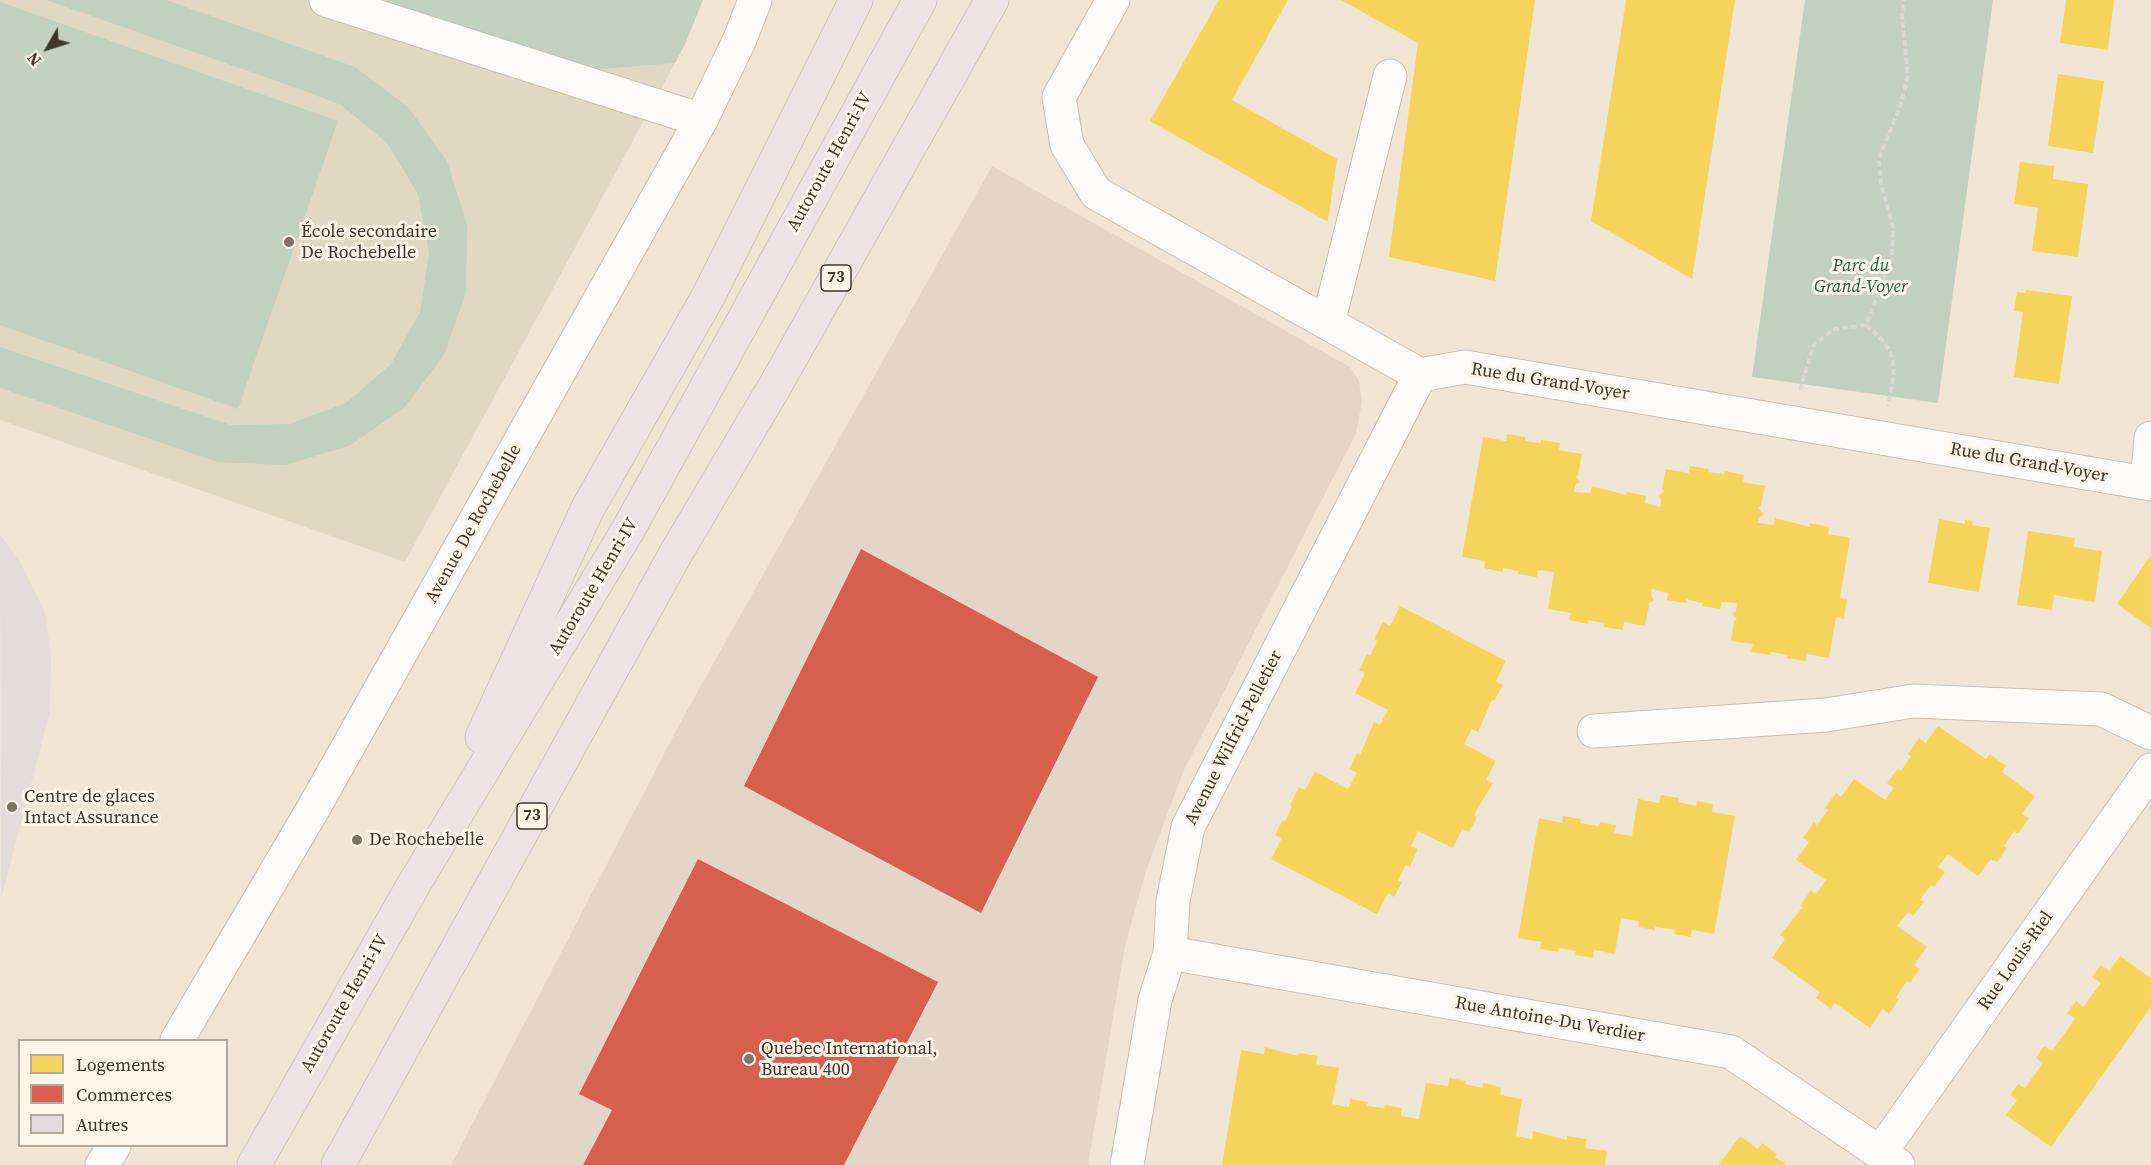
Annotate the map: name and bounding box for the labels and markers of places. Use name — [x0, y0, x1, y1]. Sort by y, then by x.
place label: École secondaire De Rochebelle — [301, 221, 437, 264]
marker: École secondaire De Rochebelle — [282, 235, 296, 249]
place label: Centre de glaces Intact Assurance — [24, 786, 159, 828]
marker: Centre de glaces Intact Assurance — [5, 800, 19, 814]
place label: De Rochebelle — [369, 829, 484, 851]
marker: De Rochebelle — [350, 833, 364, 847]
place label: Quebec International, Bureau 400 — [761, 1038, 938, 1080]
marker: Quebec International, Bureau 400 — [742, 1052, 756, 1066]

